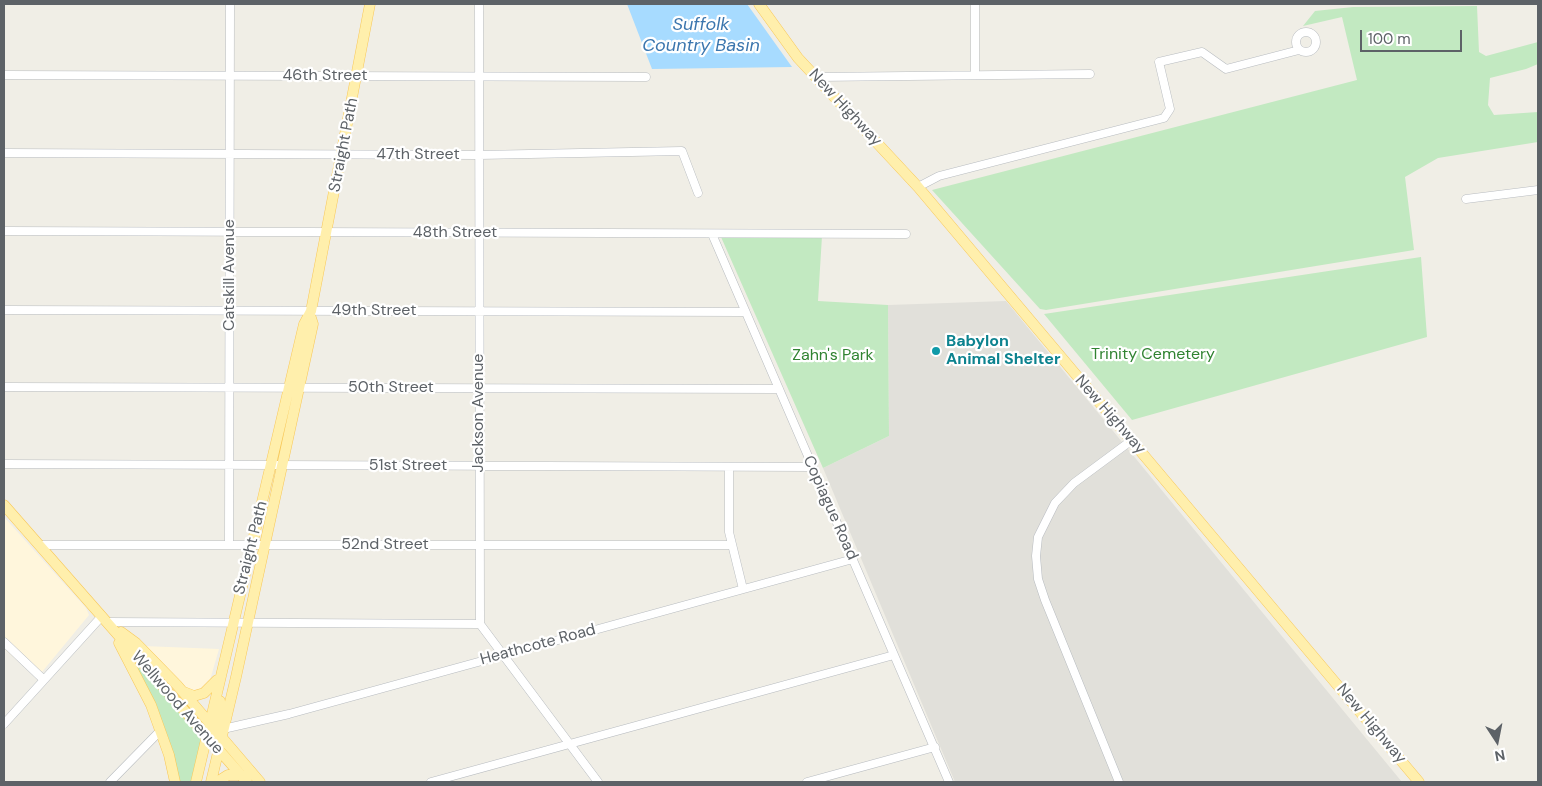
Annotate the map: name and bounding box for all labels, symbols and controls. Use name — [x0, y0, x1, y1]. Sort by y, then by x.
water label: Suffolk Country Basin — [642, 14, 760, 56]
scale bar — [1362, 20, 1464, 52]
text: 100 m — [1368, 29, 1411, 49]
street label: New Highway — [804, 65, 886, 151]
street label: 46th Street — [283, 66, 367, 86]
street label: Straight Path — [325, 96, 363, 194]
street label: 47th Street — [376, 145, 460, 165]
street label: Catskill Avenue — [220, 219, 240, 331]
street label: 48th Street — [413, 223, 497, 243]
street label: 49th Street — [332, 301, 416, 321]
place label: Babylon Animal Shelter — [946, 332, 1060, 370]
marker: Babylon Animal Shelter — [930, 345, 942, 357]
park label: Trinity Cemetery — [1091, 345, 1215, 365]
park label: Zahn's Park — [792, 346, 874, 366]
street label: Jackson Avenue — [469, 354, 489, 472]
street label: New Highway — [1070, 372, 1150, 458]
street label: 50th Street — [348, 378, 434, 398]
street label: Copiague Road — [798, 453, 862, 563]
street label: 51st Street — [369, 456, 447, 476]
street label: Straight Path — [230, 499, 272, 597]
street label: 52nd Street — [341, 535, 429, 555]
street label: Heathcote Road — [478, 620, 598, 670]
street label: Wellwood Avenue — [127, 647, 227, 759]
street label: New Highway — [1332, 680, 1410, 768]
north arrow — [1472, 716, 1522, 766]
text: N — [1493, 746, 1507, 766]

